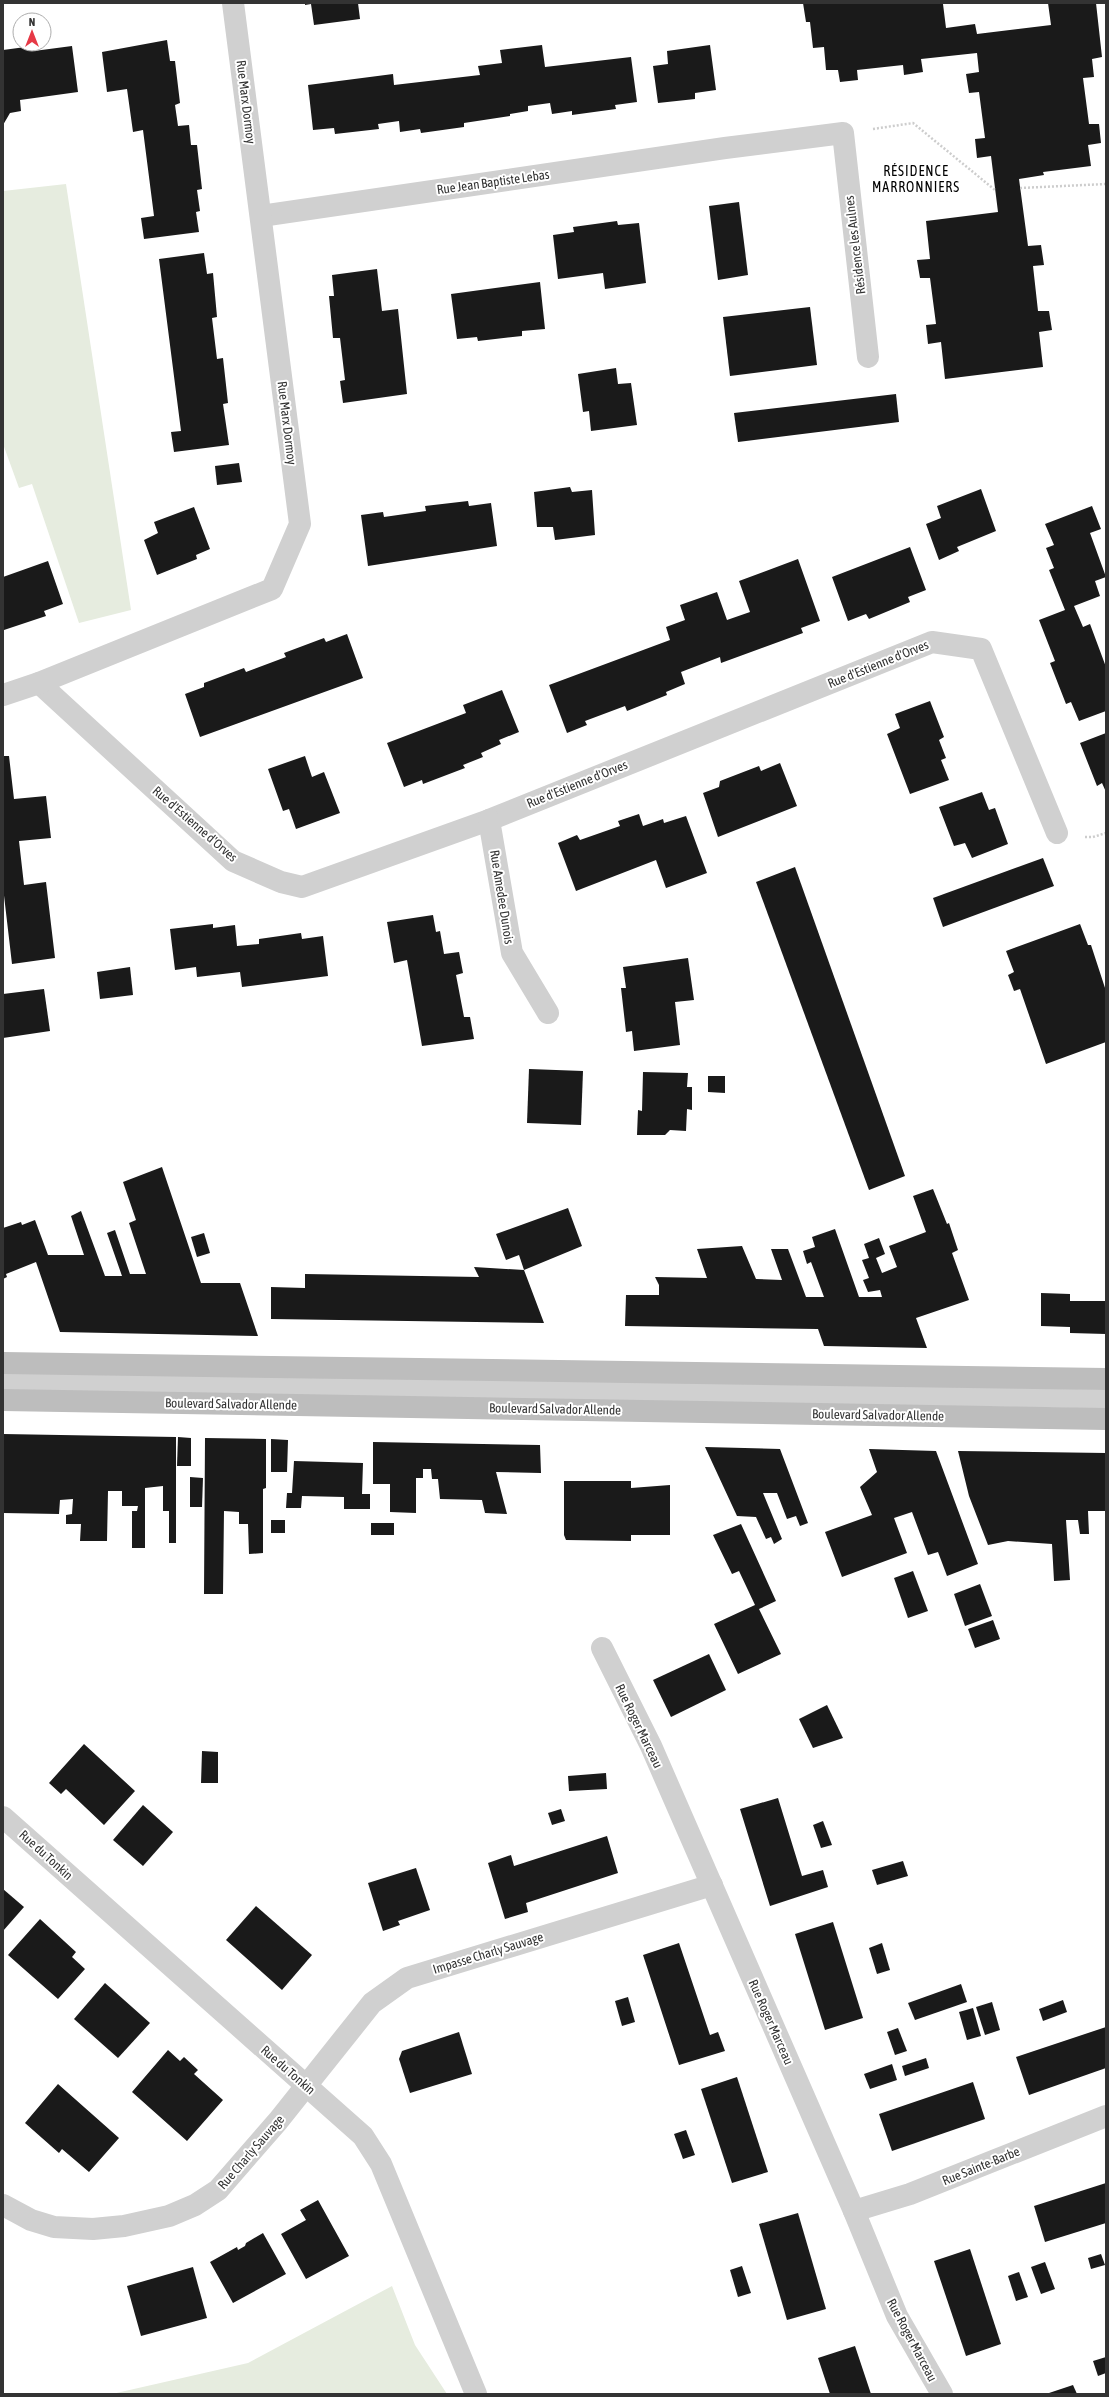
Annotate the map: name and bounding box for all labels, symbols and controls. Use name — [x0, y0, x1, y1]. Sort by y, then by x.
north arrow — [12, 12, 52, 52]
text: N — [29, 16, 35, 28]
street label: Rue Marx Dormoy — [233, 59, 259, 145]
district label: RÉSIDENCE MARRONNIERS — [872, 163, 960, 195]
street label: Rue Jean Baptiste Lebas — [436, 167, 551, 197]
street label: Résidence les Aulnes — [841, 194, 868, 295]
street label: Rue Marx Dormoy — [274, 380, 300, 466]
street label: Rue d'Estienne d'Orves — [825, 637, 931, 691]
street label: Rue d'Estienne d'Orves — [524, 757, 630, 811]
street label: Rue d'Estienne d'Orves — [150, 783, 241, 865]
street label: Rue Amedee Dunois — [487, 849, 517, 946]
street label: Boulevard Salvador Allende — [165, 1395, 297, 1413]
street label: Boulevard Salvador Allende — [489, 1400, 621, 1418]
street label: Boulevard Salvador Allende — [812, 1406, 944, 1424]
street label: Rue Roger Marceau — [612, 1682, 666, 1770]
street label: Rue du Tonkin — [16, 1827, 76, 1883]
street label: Impasse Charly Sauvage — [431, 1929, 545, 1977]
street label: Rue Roger Marceau — [746, 1977, 796, 2067]
street label: Rue du Tonkin — [258, 2042, 318, 2098]
street label: Rue Charly Sauvage — [215, 2112, 287, 2192]
street label: Rue Sainte-Barbe — [940, 2144, 1022, 2188]
street label: Rue Roger Marceau — [884, 2296, 940, 2384]

